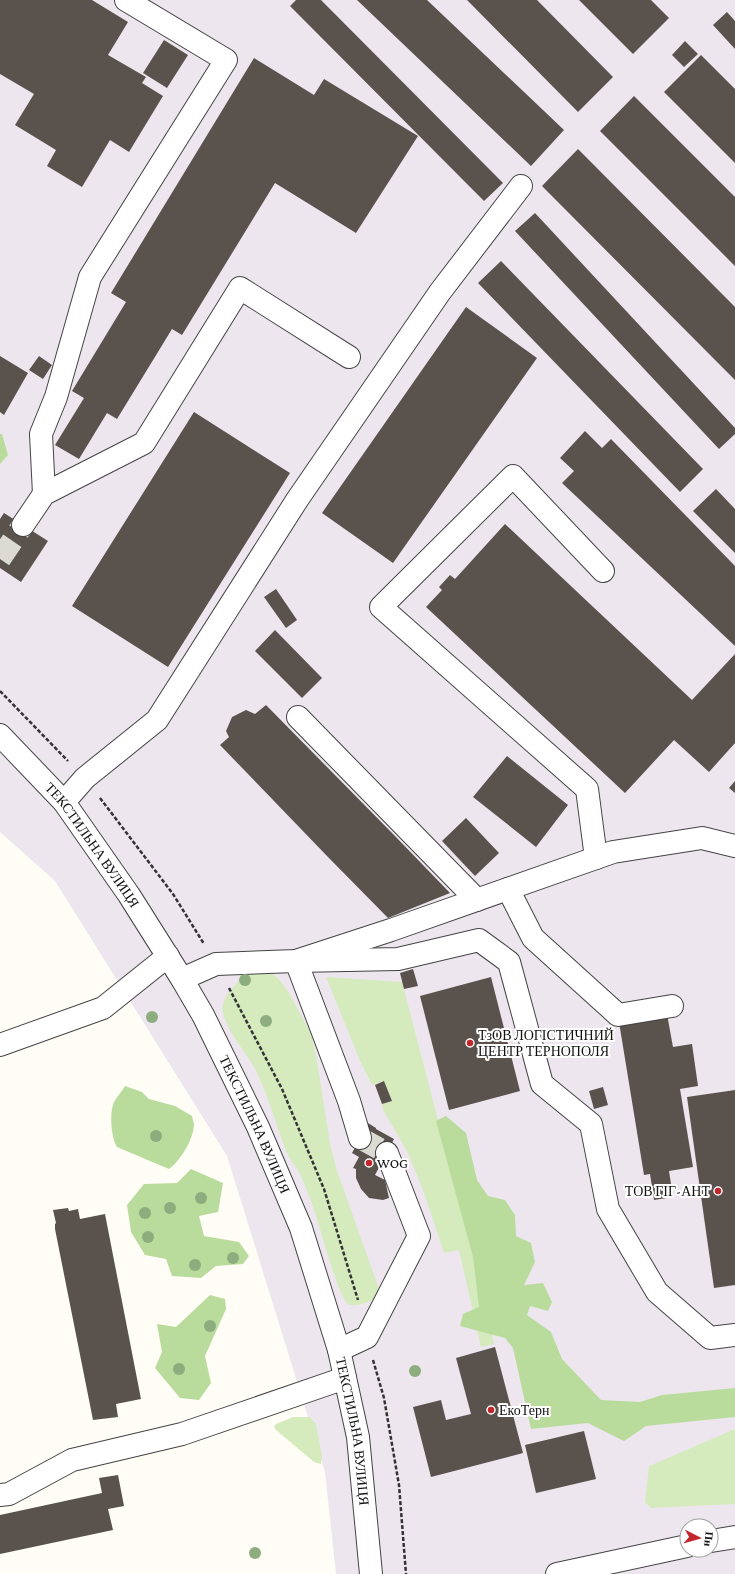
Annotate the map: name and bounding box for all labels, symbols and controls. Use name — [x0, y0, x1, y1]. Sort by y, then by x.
street label: ТЕКСТИЛЬНА ВУЛИЦЯ — [42, 779, 143, 910]
place label: ТзОВ ЛОГІСТИЧНИЙ ЦЕНТР ТЕРНОПОЛЯ — [478, 1027, 614, 1059]
marker: ТзОВ ЛОГІСТИЧНИЙ ЦЕНТР ТЕРНОПОЛЯ — [465, 1038, 475, 1048]
street label: ТЕКСТИЛЬНА ВУЛИЦЯ — [216, 1053, 293, 1196]
place label: WOG — [377, 1155, 408, 1171]
marker: WOG — [364, 1158, 374, 1168]
place label: ТОВ ГІГ-АНТ — [625, 1183, 710, 1199]
marker: ТОВ ГІГ-АНТ — [713, 1186, 723, 1196]
street label: ТЕКСТИЛЬНА ВУЛИЦЯ — [333, 1356, 372, 1506]
place label: ЕкоТерн — [499, 1402, 550, 1418]
marker: ЕкоТерн — [486, 1405, 496, 1415]
north arrow — [679, 1518, 719, 1558]
text: Пн — [702, 1531, 716, 1548]

